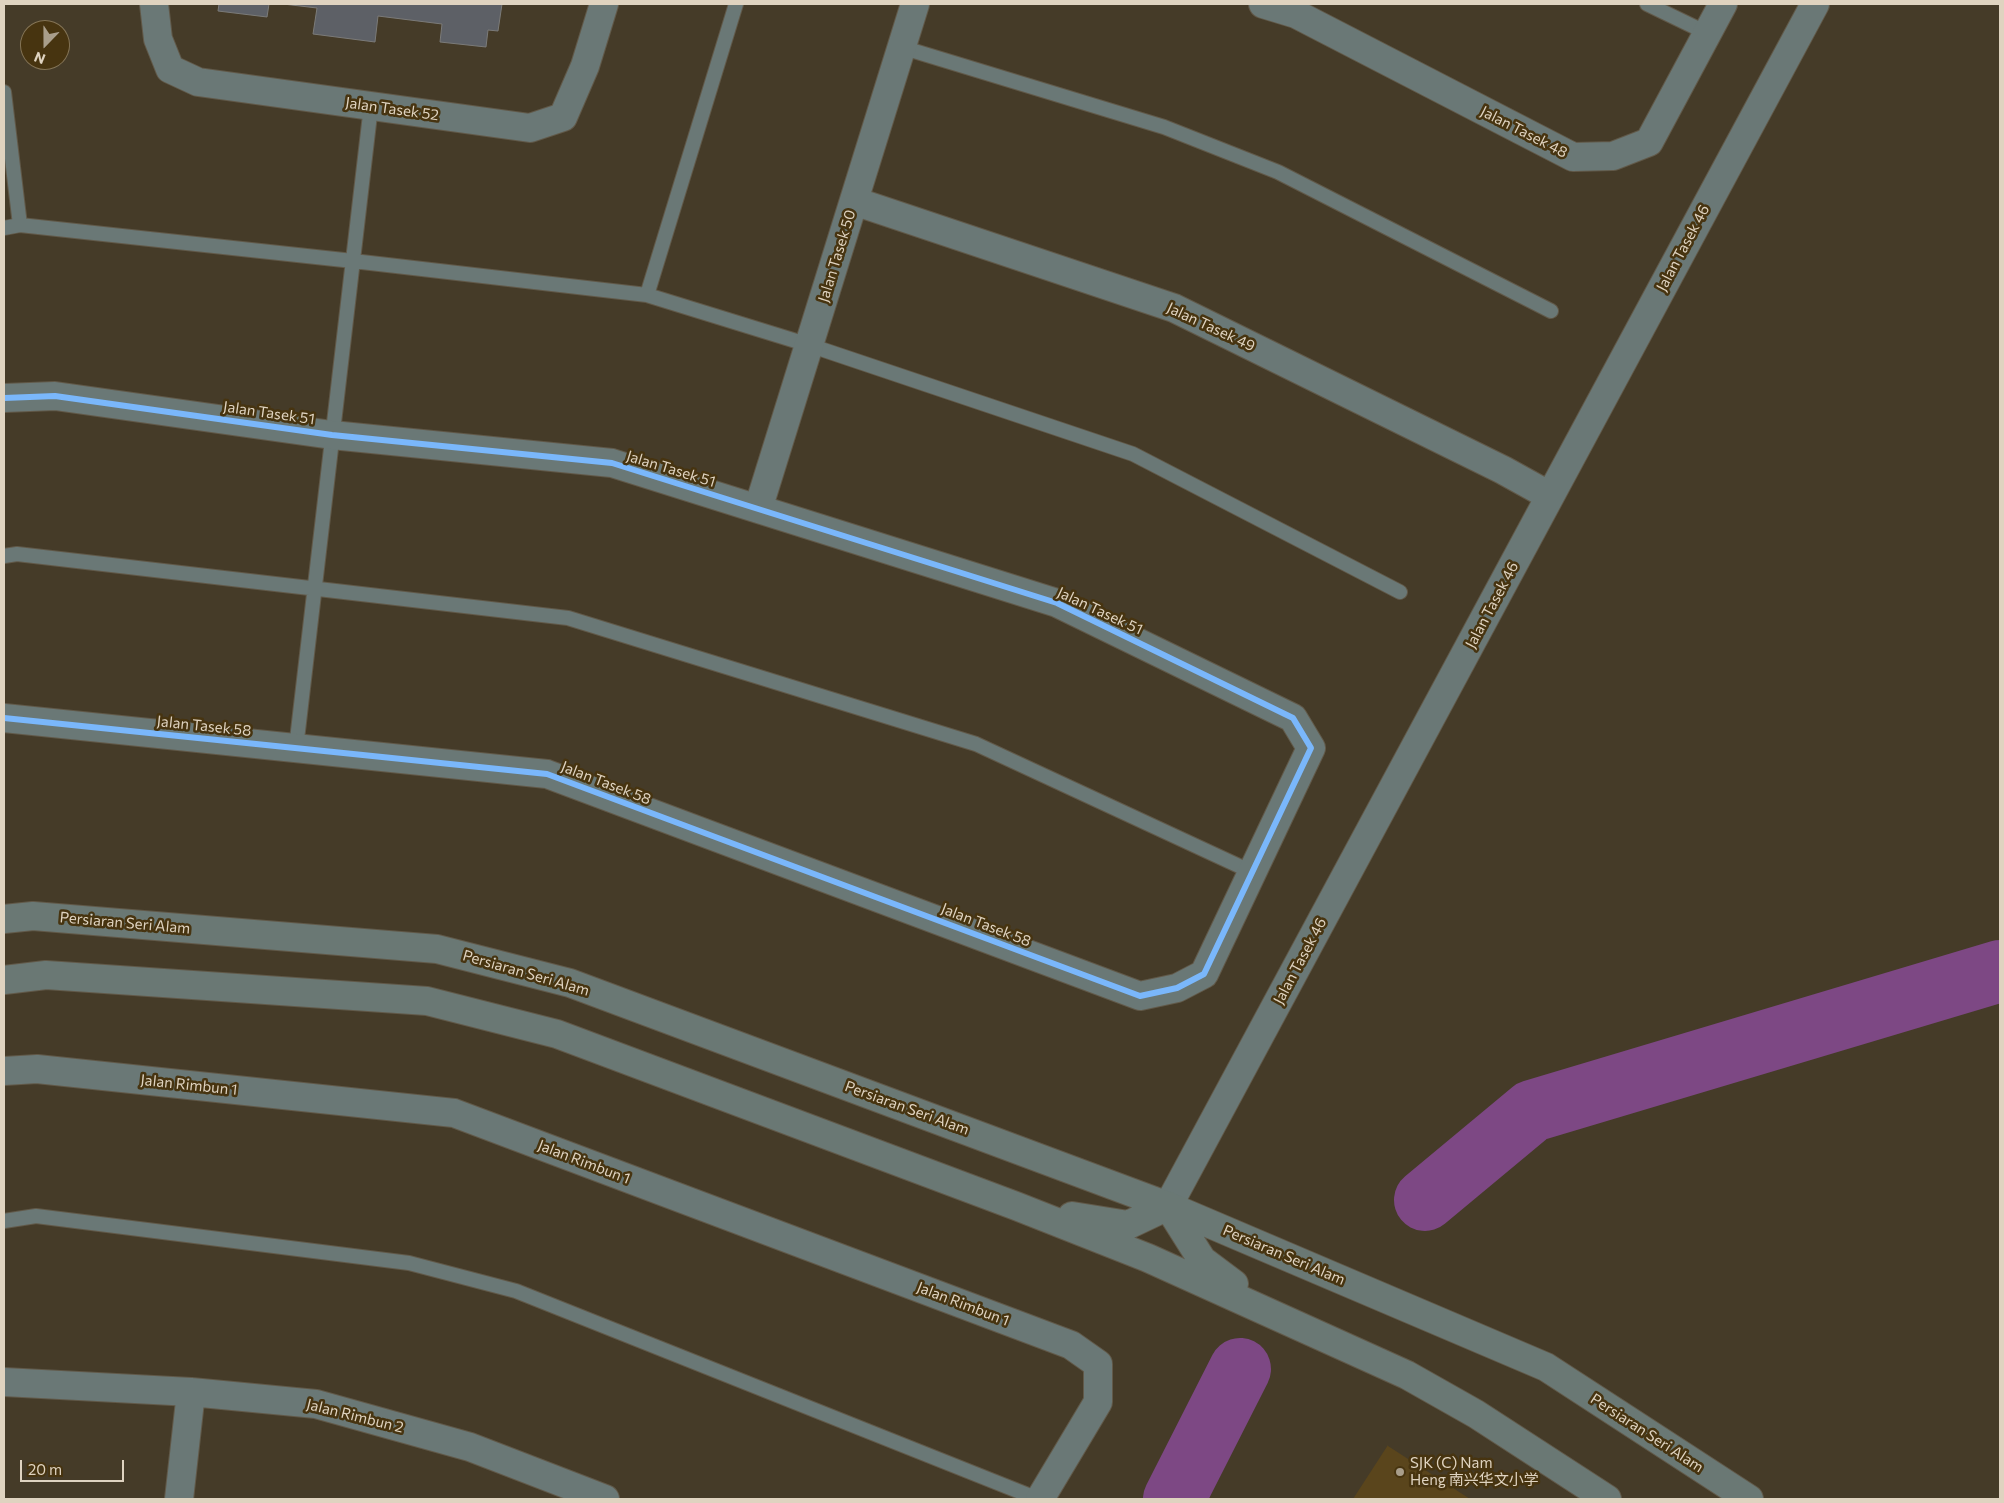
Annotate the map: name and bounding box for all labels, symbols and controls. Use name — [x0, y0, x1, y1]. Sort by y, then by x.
north arrow — [20, 20, 70, 70]
text: N — [32, 49, 48, 68]
street label: Jalan Tasek 52 — [344, 94, 440, 124]
street label: Jalan Tasek 48 — [1477, 102, 1571, 162]
street label: Jalan Tasek 46 — [1653, 202, 1713, 294]
street label: Jalan Tasek 50 — [814, 208, 860, 304]
street label: Jalan Tasek 49 — [1164, 299, 1258, 355]
street label: Jalan Tasek 51 — [222, 398, 316, 428]
street label: Jalan Tasek 51 — [624, 447, 718, 491]
street label: Jalan Tasek 46 — [1462, 559, 1522, 651]
street label: Jalan Tasek 51 — [1054, 583, 1146, 639]
street label: Jalan Tasek 58 — [156, 712, 252, 740]
street label: Jalan Tasek 58 — [558, 758, 654, 808]
street label: Jalan Tasek 58 — [938, 900, 1034, 950]
street label: Persiaran Seri Alam — [59, 908, 191, 938]
street label: Jalan Tasek 46 — [1270, 915, 1330, 1007]
street label: Persiaran Seri Alam — [461, 946, 591, 1000]
street label: Jalan Rimbun 1 — [140, 1071, 238, 1099]
street label: Persiaran Seri Alam — [842, 1077, 972, 1139]
street label: Jalan Rimbun 1 — [535, 1136, 633, 1188]
street label: Persiaran Seri Alam — [1220, 1221, 1348, 1289]
street label: Jalan Rimbun 1 — [914, 1278, 1012, 1330]
street label: Persiaran Seri Alam — [1587, 1390, 1707, 1476]
street label: Jalan Rimbun 2 — [305, 1395, 405, 1437]
scale bar — [22, 1450, 126, 1482]
place label: SJK (C) Nam Heng 南兴华文小学 — [1410, 1454, 1539, 1489]
text: 20 m — [28, 1460, 62, 1478]
marker: SJK (C) Nam Heng 南兴华文小学 — [1394, 1466, 1406, 1478]

